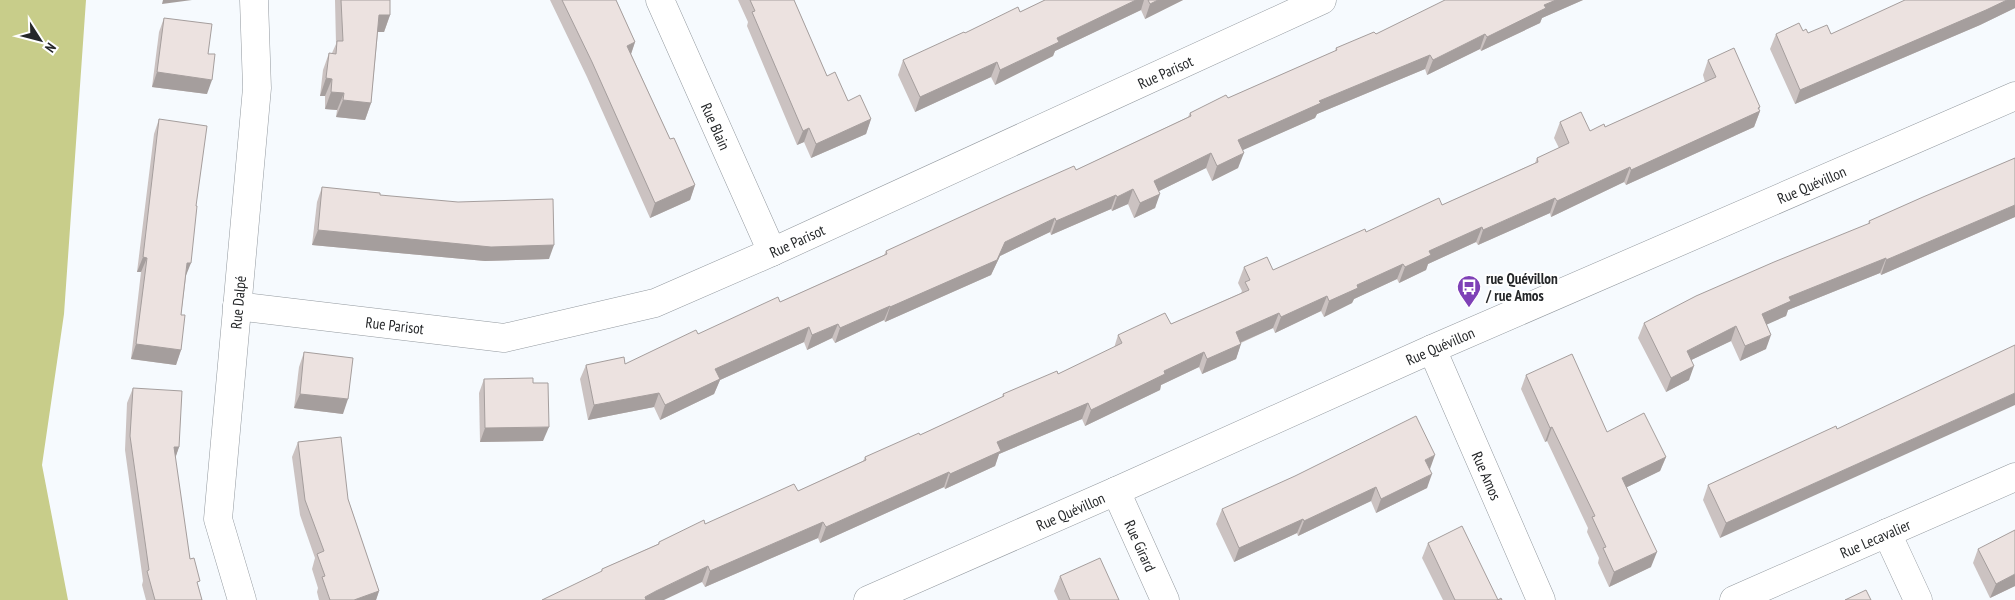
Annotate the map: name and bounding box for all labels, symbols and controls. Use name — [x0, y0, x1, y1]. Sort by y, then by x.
north arrow — [15, 15, 65, 65]
text: N — [41, 39, 60, 56]
street label: Rue Parisot — [1135, 51, 1196, 93]
street label: Rue Blain — [697, 100, 735, 153]
street label: Rue Quévillon — [1774, 161, 1849, 208]
street label: Rue Parisot — [766, 220, 828, 261]
place label: rue Quévillon / rue Amos — [1485, 269, 1558, 305]
bus stop icon: rue Quévillon / rue Amos — [1456, 274, 1482, 308]
street label: Rue Dalpé — [226, 275, 249, 330]
street label: Rue Parisot — [365, 312, 425, 338]
street label: Rue Quévillon — [1403, 322, 1477, 369]
street label: Rue Amos — [1468, 448, 1506, 503]
street label: Rue Quévillon — [1033, 488, 1108, 534]
street label: Rue Lecavalier — [1837, 514, 1914, 562]
street label: Rue Girard — [1121, 517, 1160, 574]

